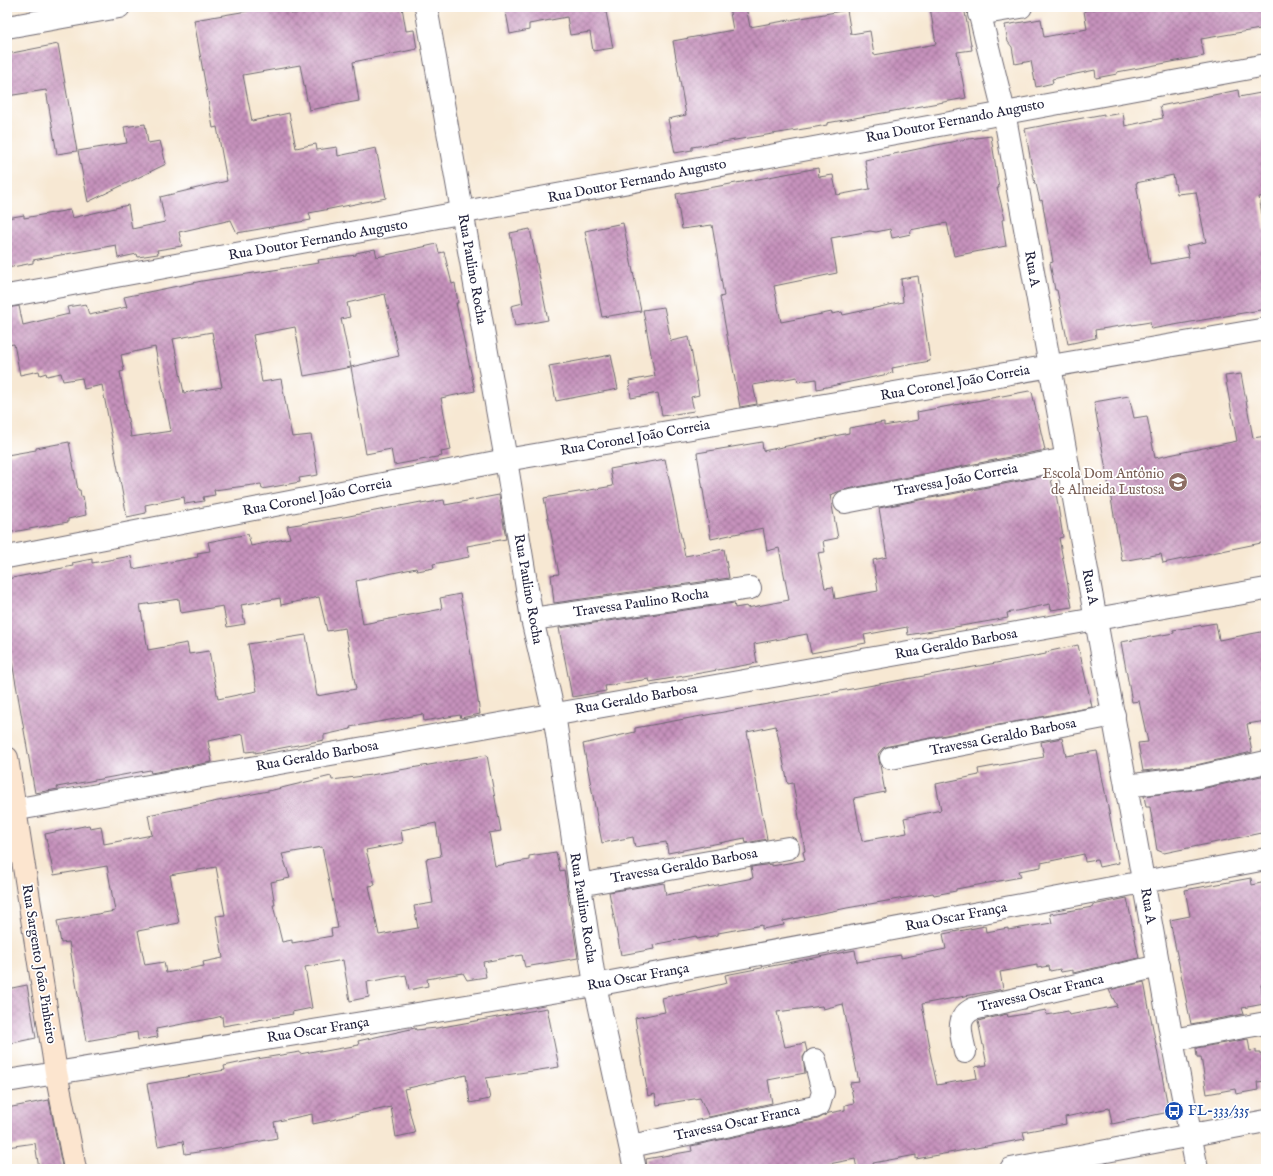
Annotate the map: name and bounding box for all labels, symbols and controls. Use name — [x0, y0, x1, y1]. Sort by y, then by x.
street label: Rua Doutor Fernando Augusto — [864, 95, 1046, 147]
street label: Rua Doutor Fernando Augusto — [546, 155, 728, 207]
street label: Rua Paulino Rocha — [453, 213, 491, 326]
street label: Rua Doutor Fernando Augusto — [227, 215, 409, 265]
street label: Rua A — [1020, 250, 1044, 289]
street label: Rua Coronel João Correia — [879, 361, 1032, 405]
street label: Rua Coronel João Correia — [559, 416, 712, 460]
street label: Travessa João Correia — [893, 459, 1020, 501]
place label: Escola Dom Antônio de Almeida Lustosa — [1042, 465, 1165, 499]
school or university icon: Escola Dom Antônio de Almeida Lustosa — [1167, 471, 1189, 493]
street label: Rua Coronel João Correia — [241, 474, 394, 520]
street label: Rua Paulino Rocha — [509, 533, 547, 646]
street label: Rua A — [1078, 567, 1102, 607]
street label: Travessa Paulino Rocha — [572, 584, 711, 621]
street label: Rua Geraldo Barbosa — [893, 624, 1020, 664]
street label: Rua Geraldo Barbosa — [573, 679, 700, 719]
street label: Travessa Geraldo Barbosa — [928, 714, 1079, 760]
street label: Rua Geraldo Barbosa — [254, 736, 381, 776]
street label: Travessa Geraldo Barbosa — [609, 844, 760, 888]
street label: Rua Paulino Rocha — [565, 852, 601, 965]
street label: Rua Sargento João Pinheiro — [17, 883, 61, 1045]
street label: Rua A — [1136, 887, 1160, 926]
street label: Rua Oscar França — [904, 898, 1009, 936]
street label: Rua Oscar França — [586, 959, 691, 995]
street label: Travessa Oscar Franca — [977, 970, 1106, 1016]
street label: Rua Oscar França — [266, 1013, 371, 1047]
bus stop icon: FL-333/335 — [1163, 1100, 1185, 1122]
street label: Travessa Oscar Franca — [673, 1101, 802, 1145]
place label: FL-333/335 — [1188, 1102, 1249, 1120]

